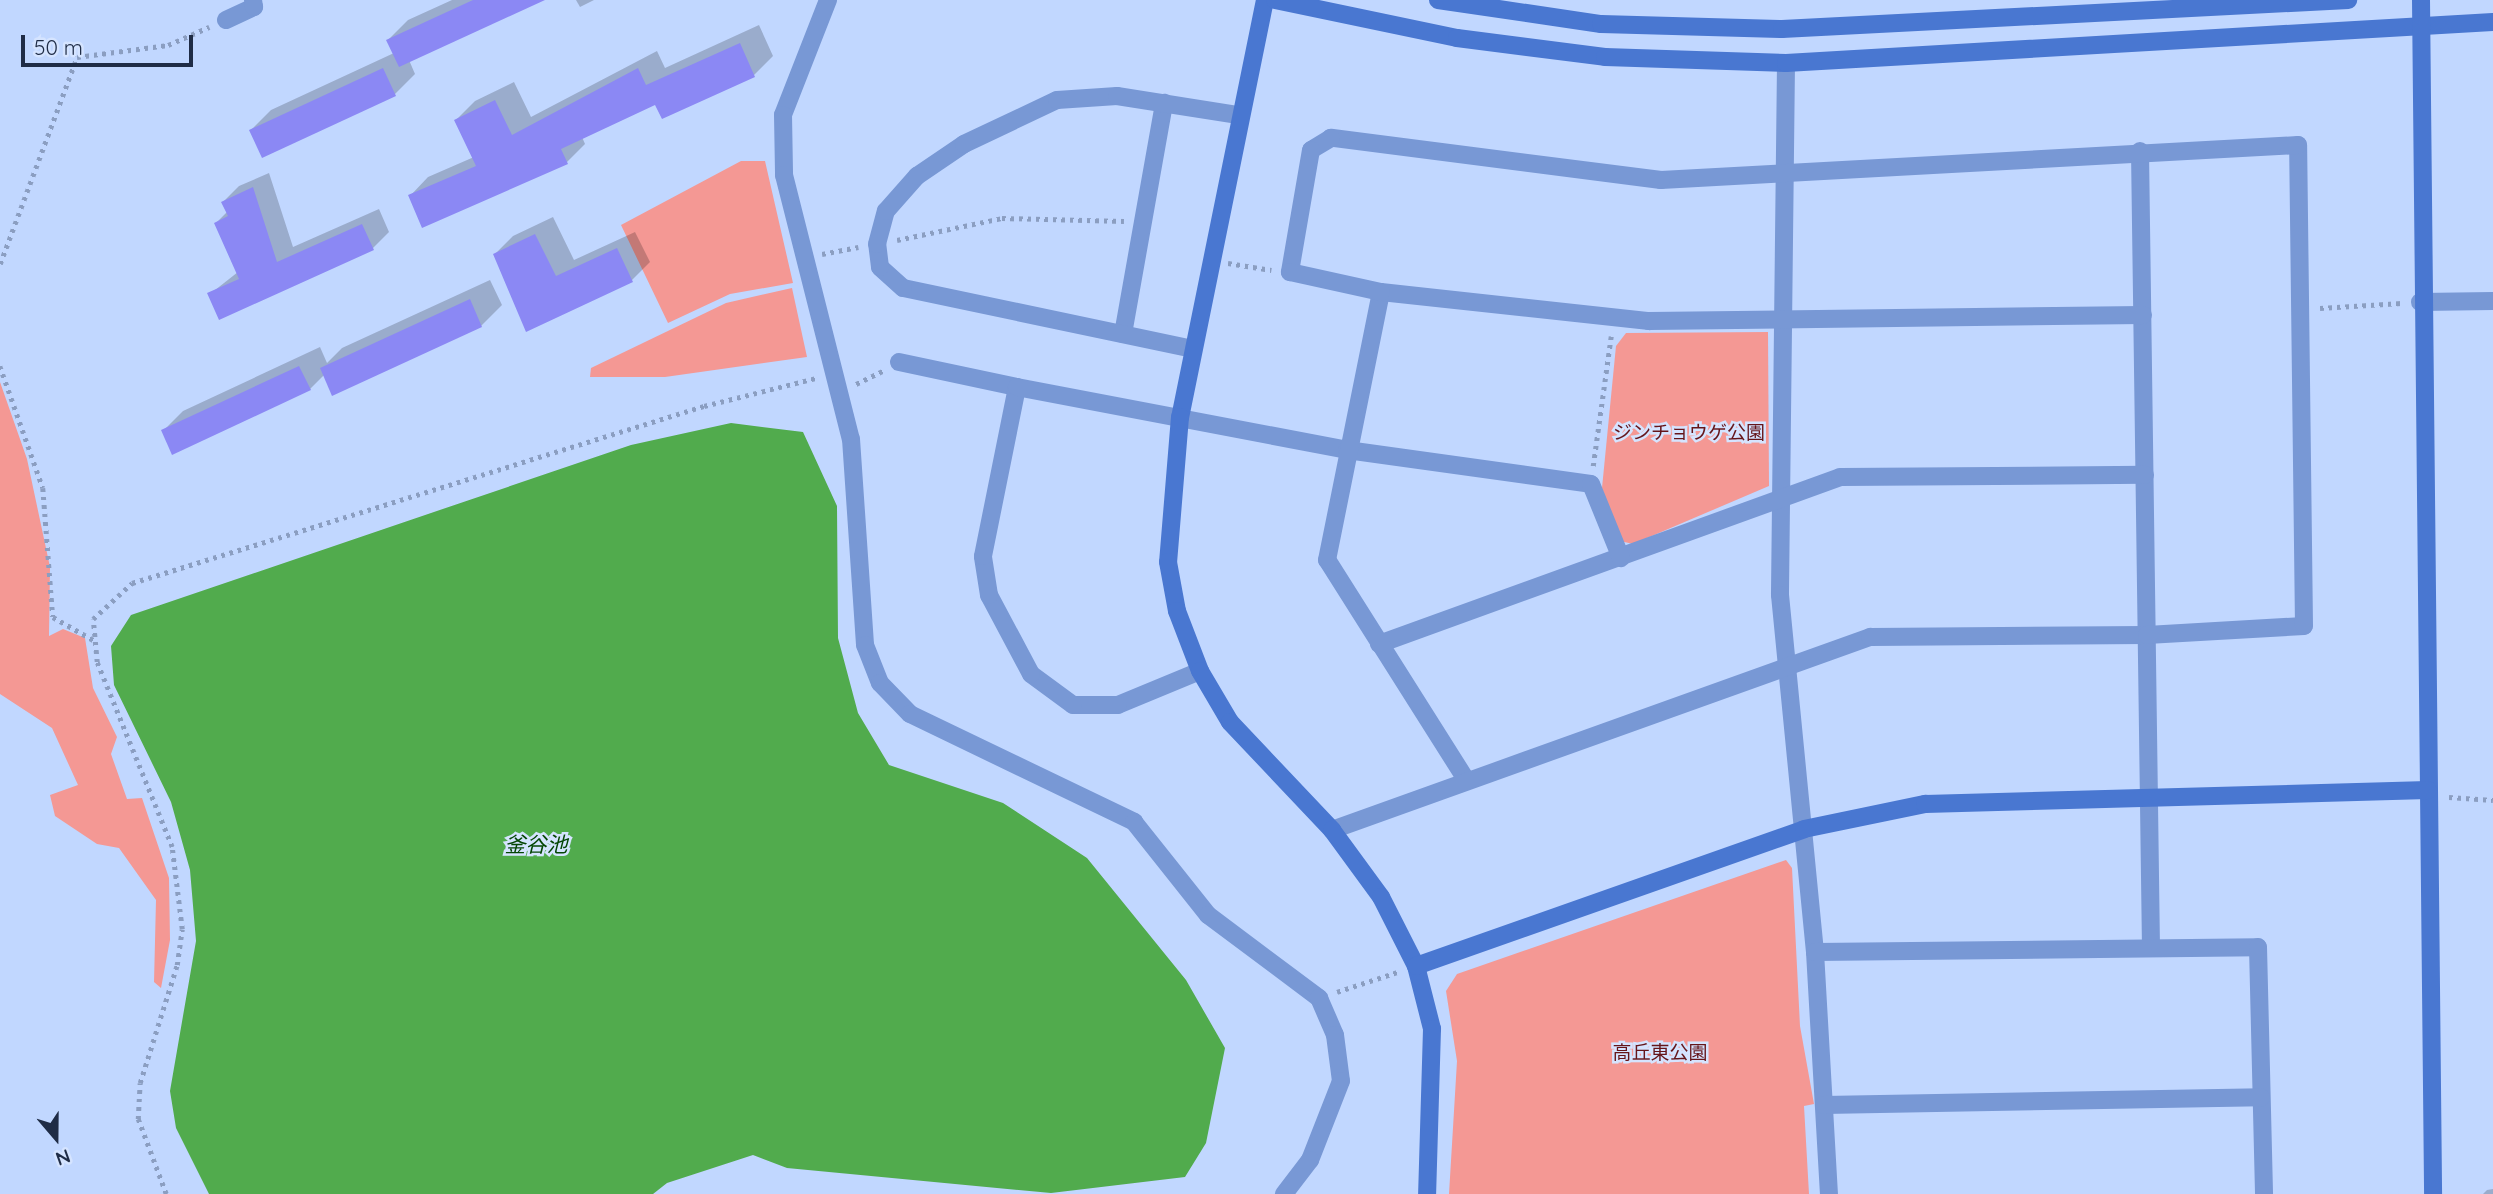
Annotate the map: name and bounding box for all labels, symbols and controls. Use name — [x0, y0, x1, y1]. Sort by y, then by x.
scale bar — [24, 21, 196, 65]
text: 50 m — [34, 34, 83, 60]
park label: ジンチョウゲ公園 — [1613, 422, 1765, 444]
water label: 釜谷池 — [505, 831, 567, 857]
park label: 高丘東公園 — [1613, 1042, 1707, 1064]
north arrow — [21, 1103, 91, 1173]
text: N — [53, 1144, 74, 1171]

